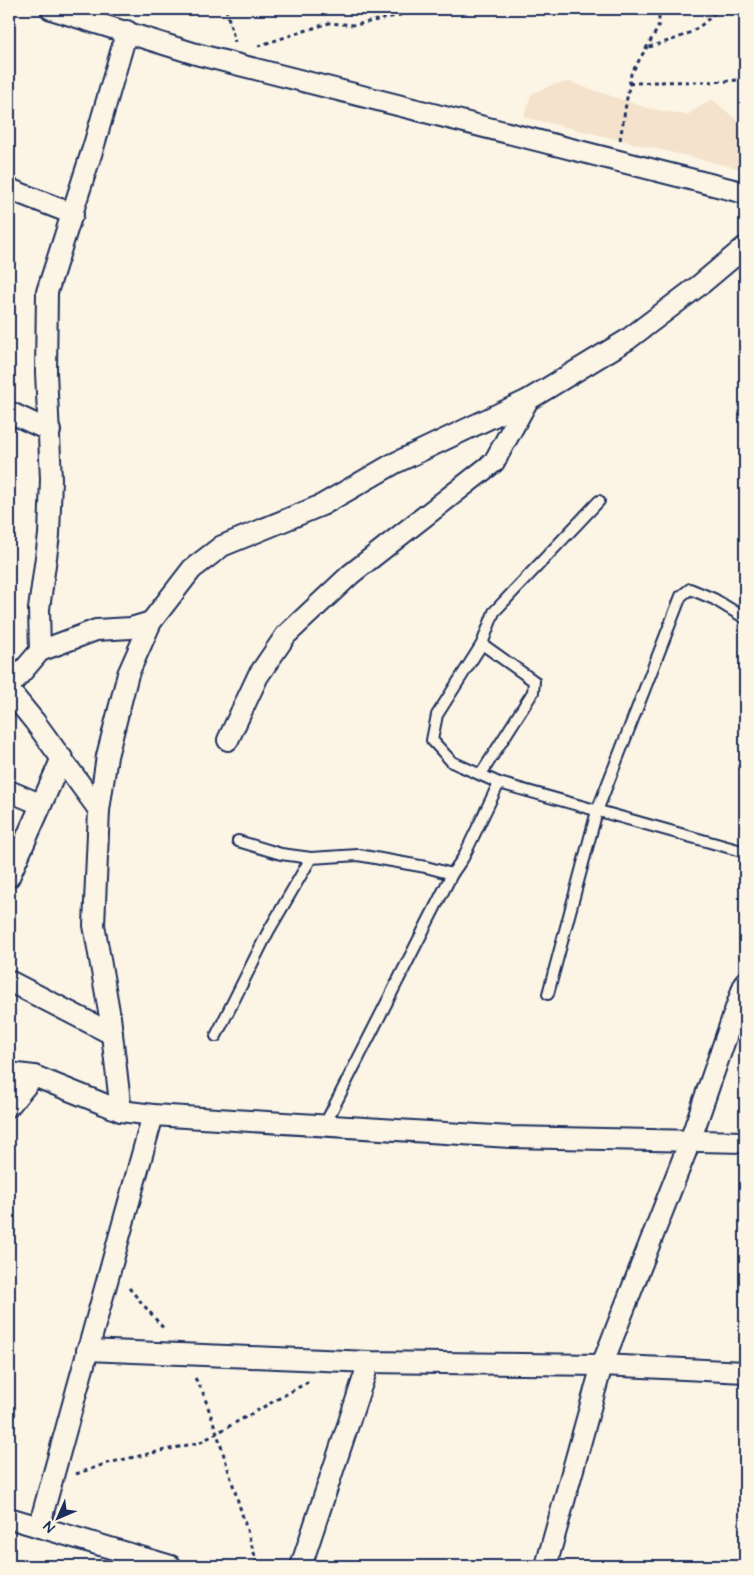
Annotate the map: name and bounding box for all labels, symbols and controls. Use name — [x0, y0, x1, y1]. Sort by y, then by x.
north arrow — [32, 1492, 82, 1542]
text: N — [39, 1516, 60, 1537]

